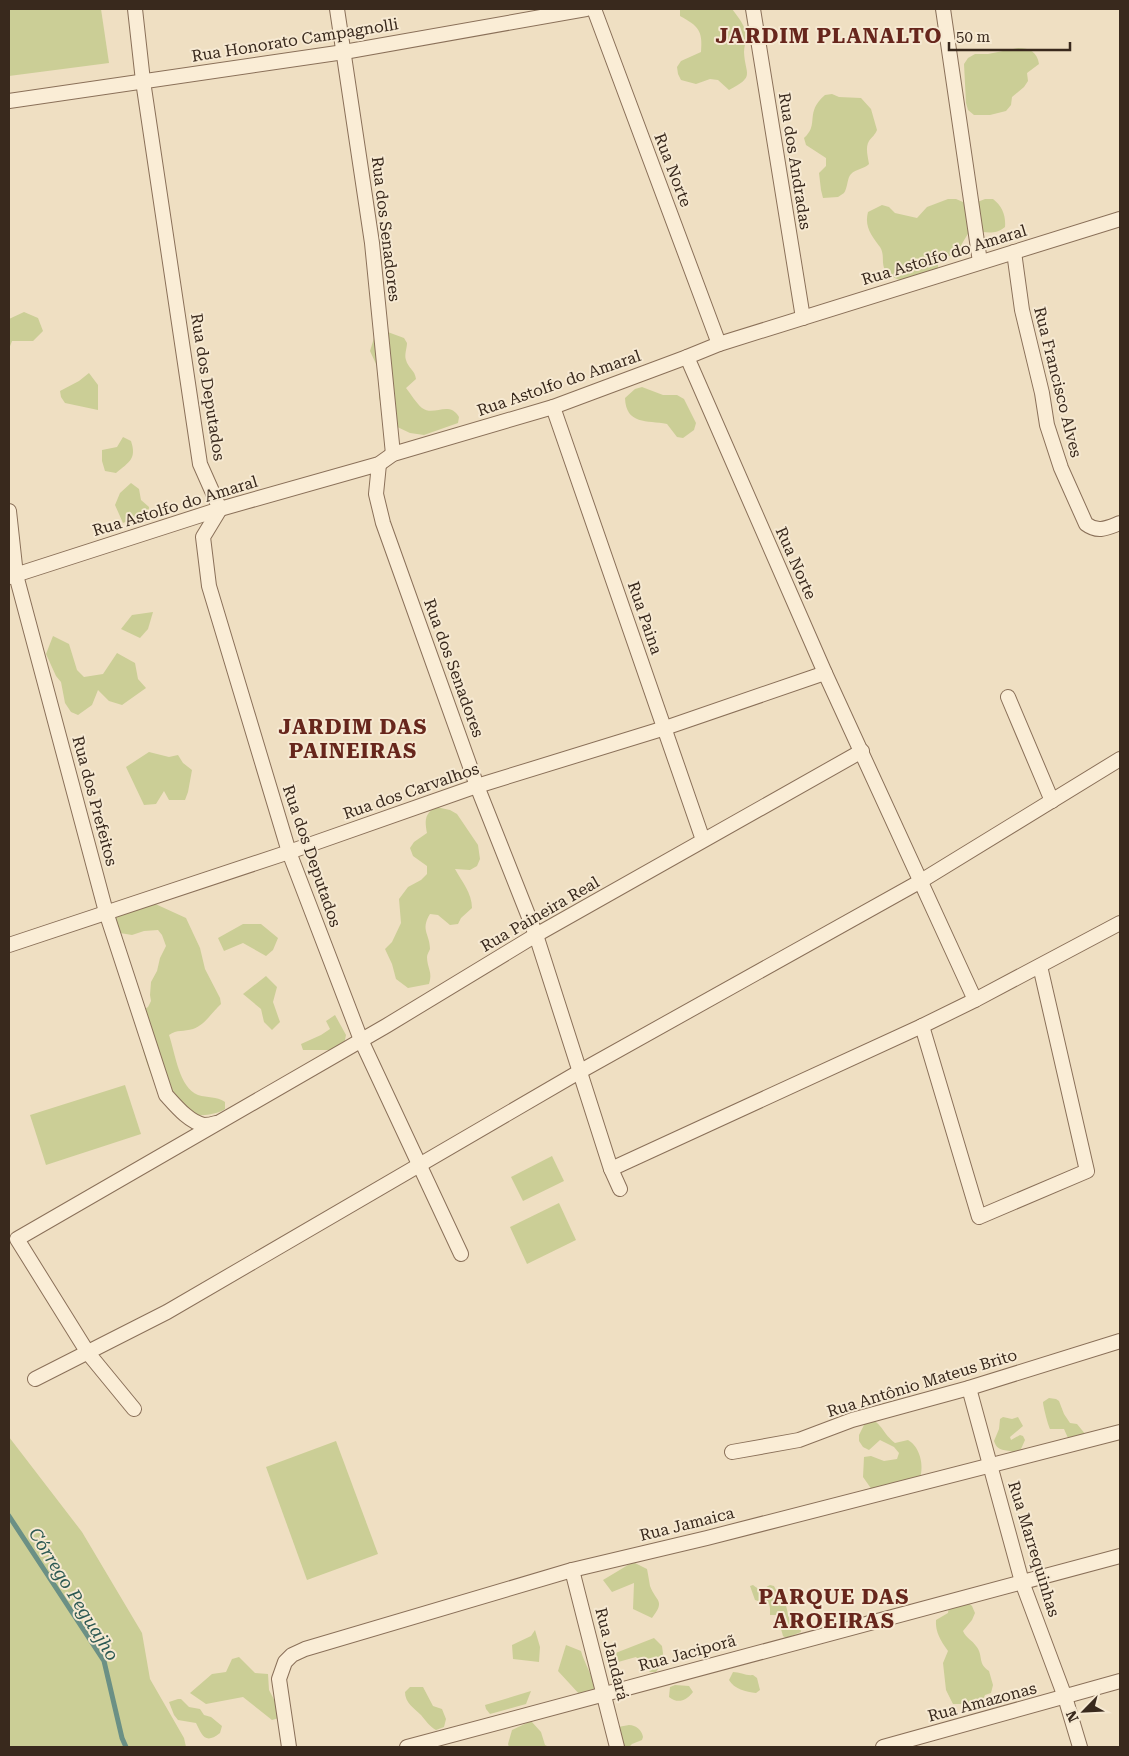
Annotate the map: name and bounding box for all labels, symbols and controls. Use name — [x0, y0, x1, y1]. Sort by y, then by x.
street label: Rua Honorato Campagnolli — [190, 14, 400, 66]
scale bar — [949, 20, 1070, 52]
district label: JARDIM PLANALTO — [715, 24, 943, 48]
text: 50 m — [956, 28, 991, 46]
street label: Rua dos Andradas — [775, 91, 815, 231]
street label: Rua Norte — [650, 130, 696, 210]
street label: Rua dos Senadores — [368, 155, 404, 303]
street label: Rua Astolfo do Amaral — [859, 221, 1029, 289]
street label: Rua Francisco Alves — [1030, 305, 1086, 460]
street label: Rua dos Deputados — [187, 312, 229, 462]
street label: Rua Astolfo do Amaral — [475, 346, 643, 420]
street label: Rua Astolfo do Amaral — [90, 472, 260, 540]
street label: Rua Norte — [772, 524, 820, 602]
street label: Rua Paina — [624, 579, 666, 657]
street label: Rua dos Senadores — [420, 596, 488, 740]
district label: JARDIM DAS PAINEIRAS — [279, 715, 427, 763]
street label: Rua dos Prefeitos — [68, 734, 122, 869]
street label: Rua dos Carvalhos — [340, 759, 482, 823]
street label: Rua dos Deputados — [279, 782, 345, 930]
street label: Rua Paineira Real — [477, 872, 603, 956]
street label: Rua Antônio Mateus Brito — [825, 1345, 1020, 1421]
street label: Rua Marrequinhas — [1004, 1479, 1064, 1620]
street label: Rua Jamaica — [638, 1503, 737, 1545]
water label: Córrego Peguajho — [25, 1524, 123, 1664]
district label: PARQUE DAS AROEIRAS — [759, 1585, 909, 1633]
street label: Rua Jandará — [591, 1606, 633, 1703]
street label: Rua Jaciporã — [636, 1631, 738, 1675]
street label: Rua Amazonas — [926, 1678, 1039, 1726]
north arrow — [1059, 1686, 1109, 1736]
text: N — [1063, 1708, 1082, 1724]

